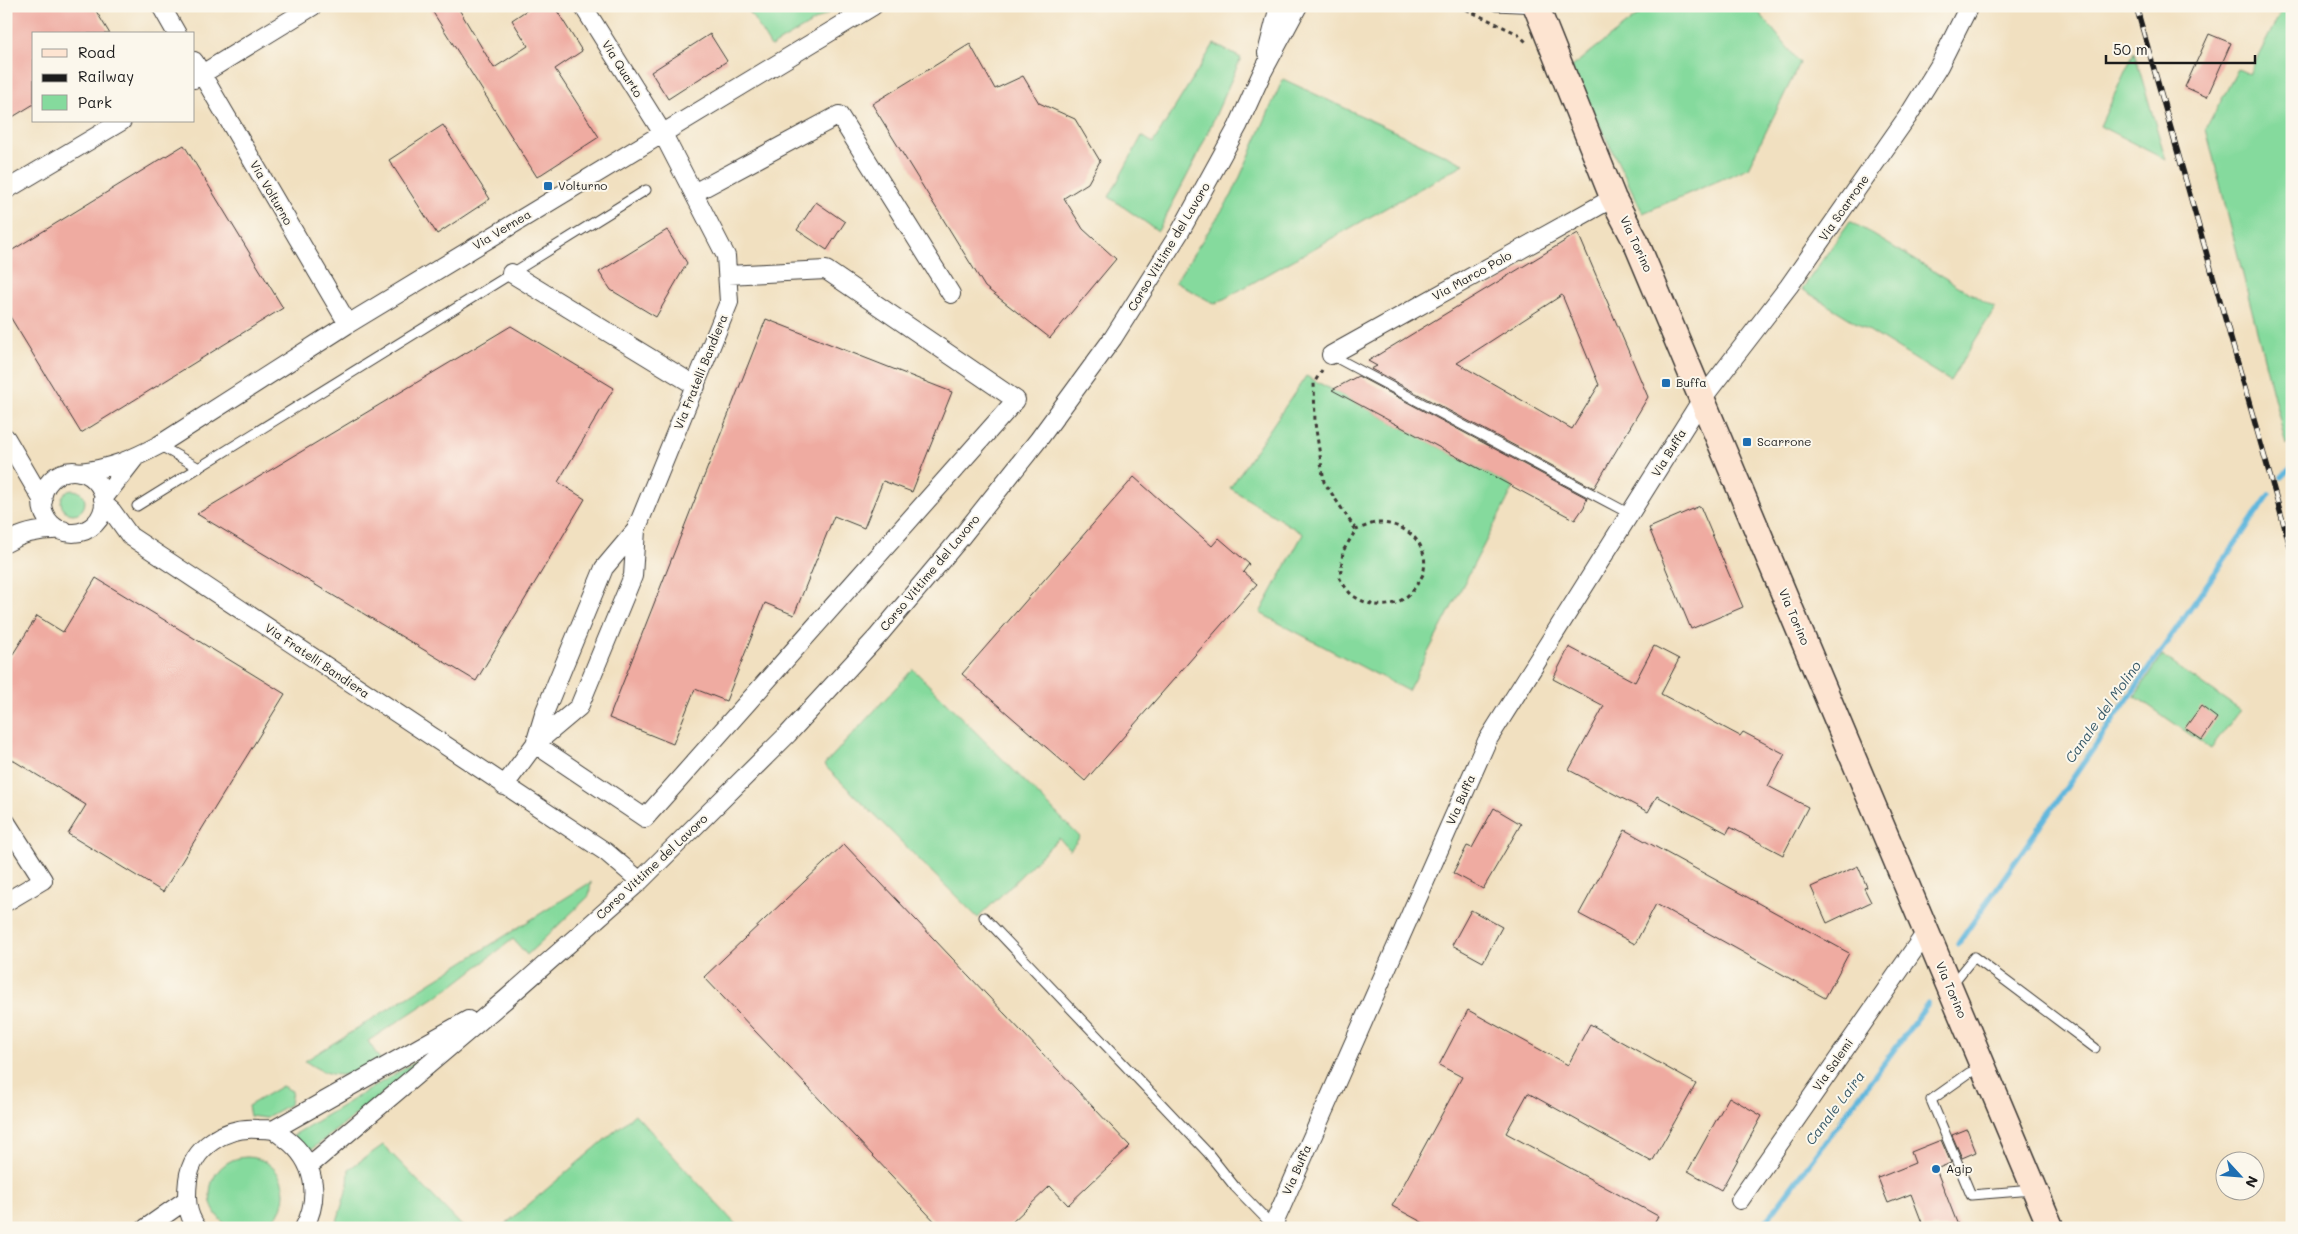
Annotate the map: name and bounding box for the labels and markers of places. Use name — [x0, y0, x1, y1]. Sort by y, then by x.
place label: Volturno — [558, 177, 607, 193]
marker: Volturno — [542, 180, 554, 192]
place label: Buffa — [1676, 374, 1707, 390]
marker: Buffa — [1660, 377, 1672, 389]
place label: Scarrone — [1757, 433, 1812, 449]
marker: Scarrone — [1741, 436, 1753, 448]
place label: Agip — [1946, 1160, 1972, 1176]
marker: Agip — [1930, 1163, 1942, 1175]

